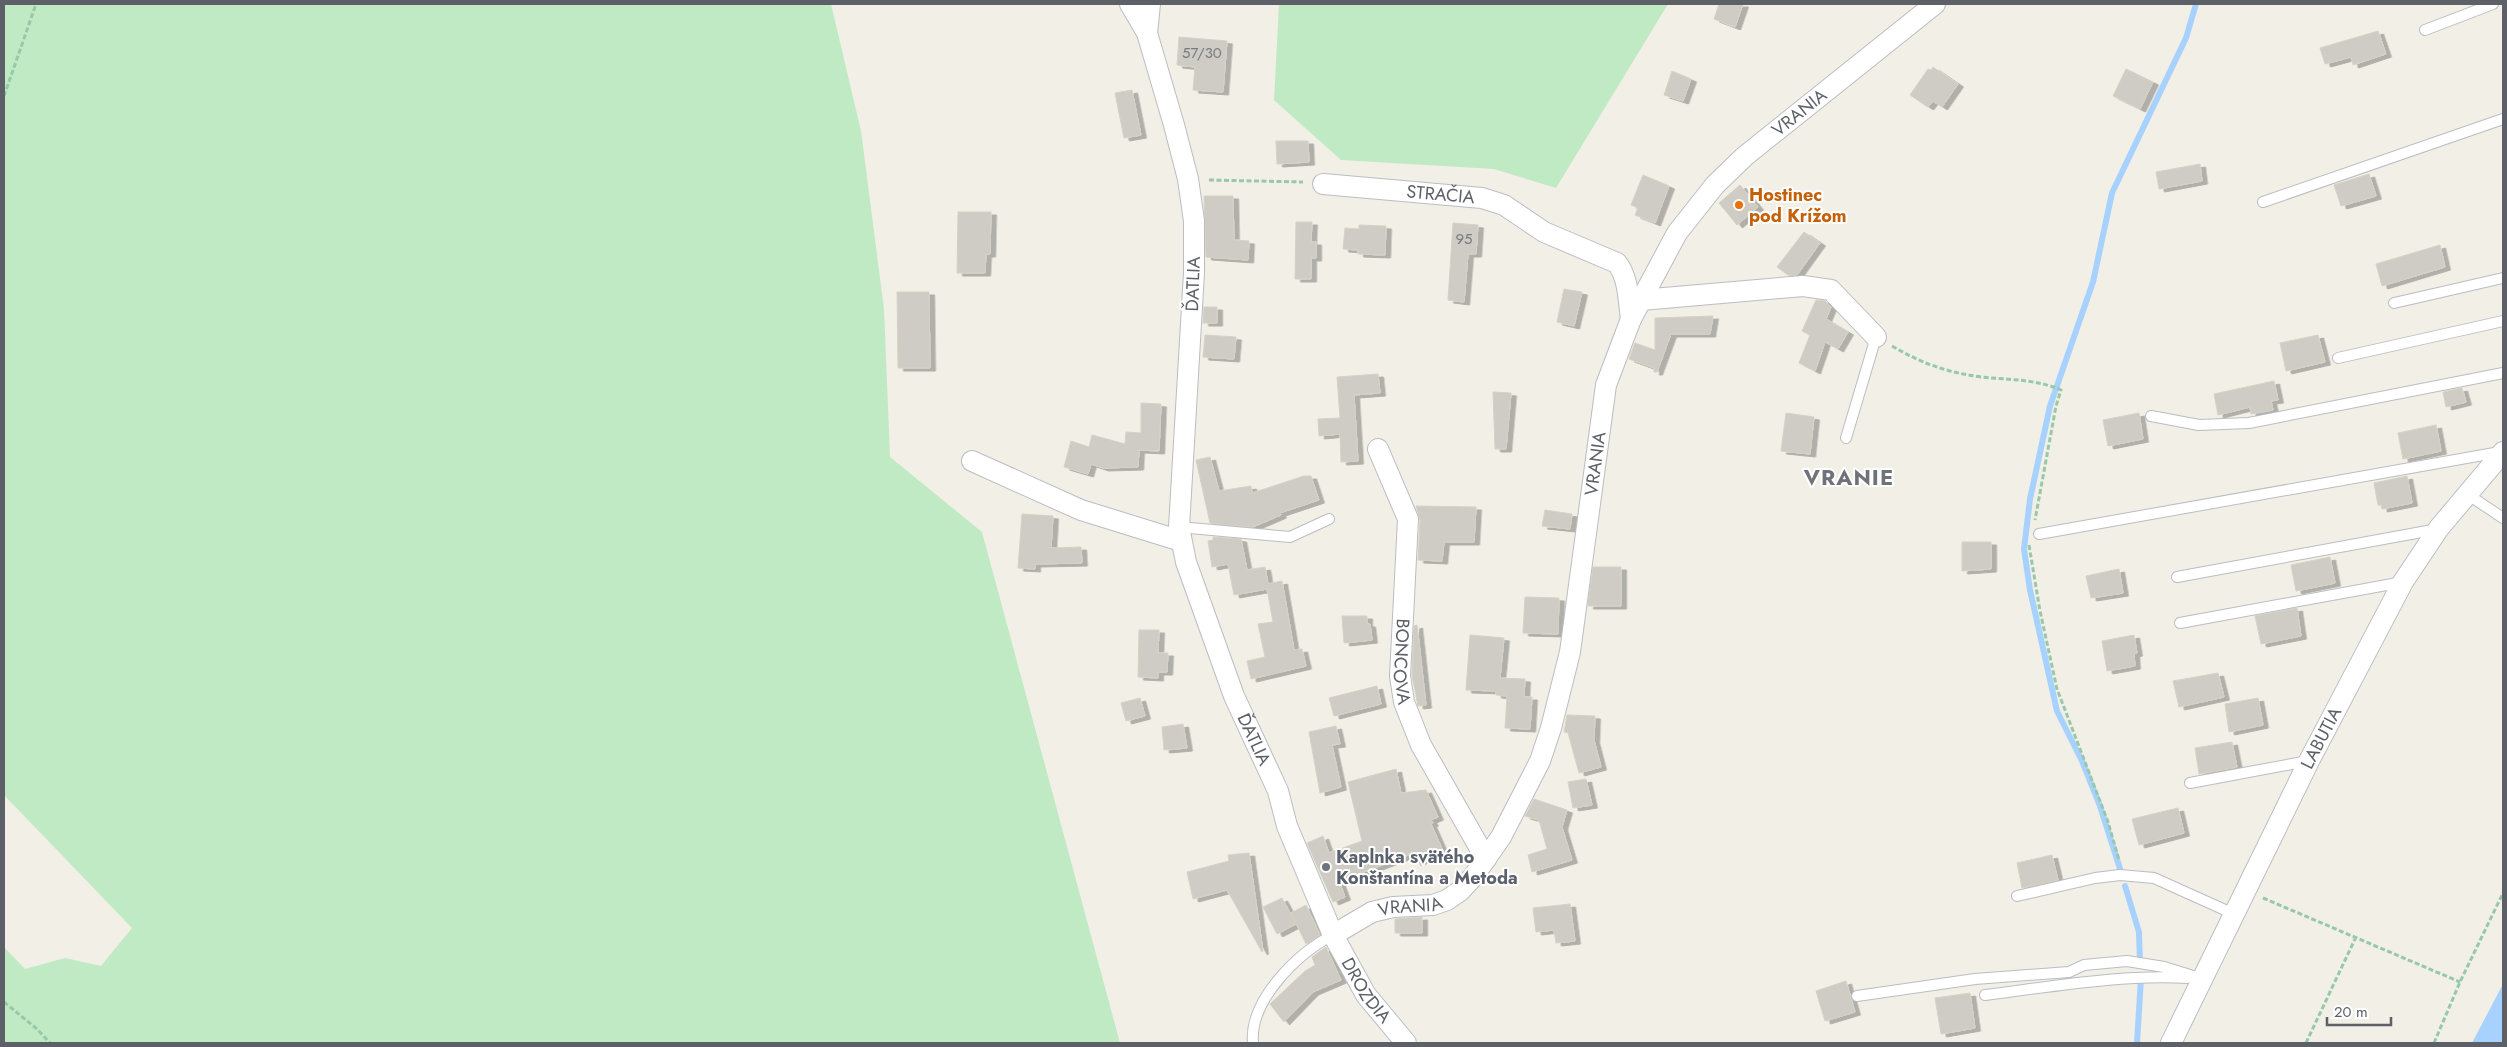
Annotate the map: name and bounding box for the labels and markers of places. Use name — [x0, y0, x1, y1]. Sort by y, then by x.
place label: Hostinec pod Krížom — [1749, 182, 1847, 229]
marker: Hostinec pod Krížom — [1733, 199, 1745, 211]
place label: Kaplnka svätého Konštantína a Metoda — [1336, 844, 1518, 891]
marker: Kaplnka svätého Konštantína a Metoda — [1320, 861, 1332, 873]

